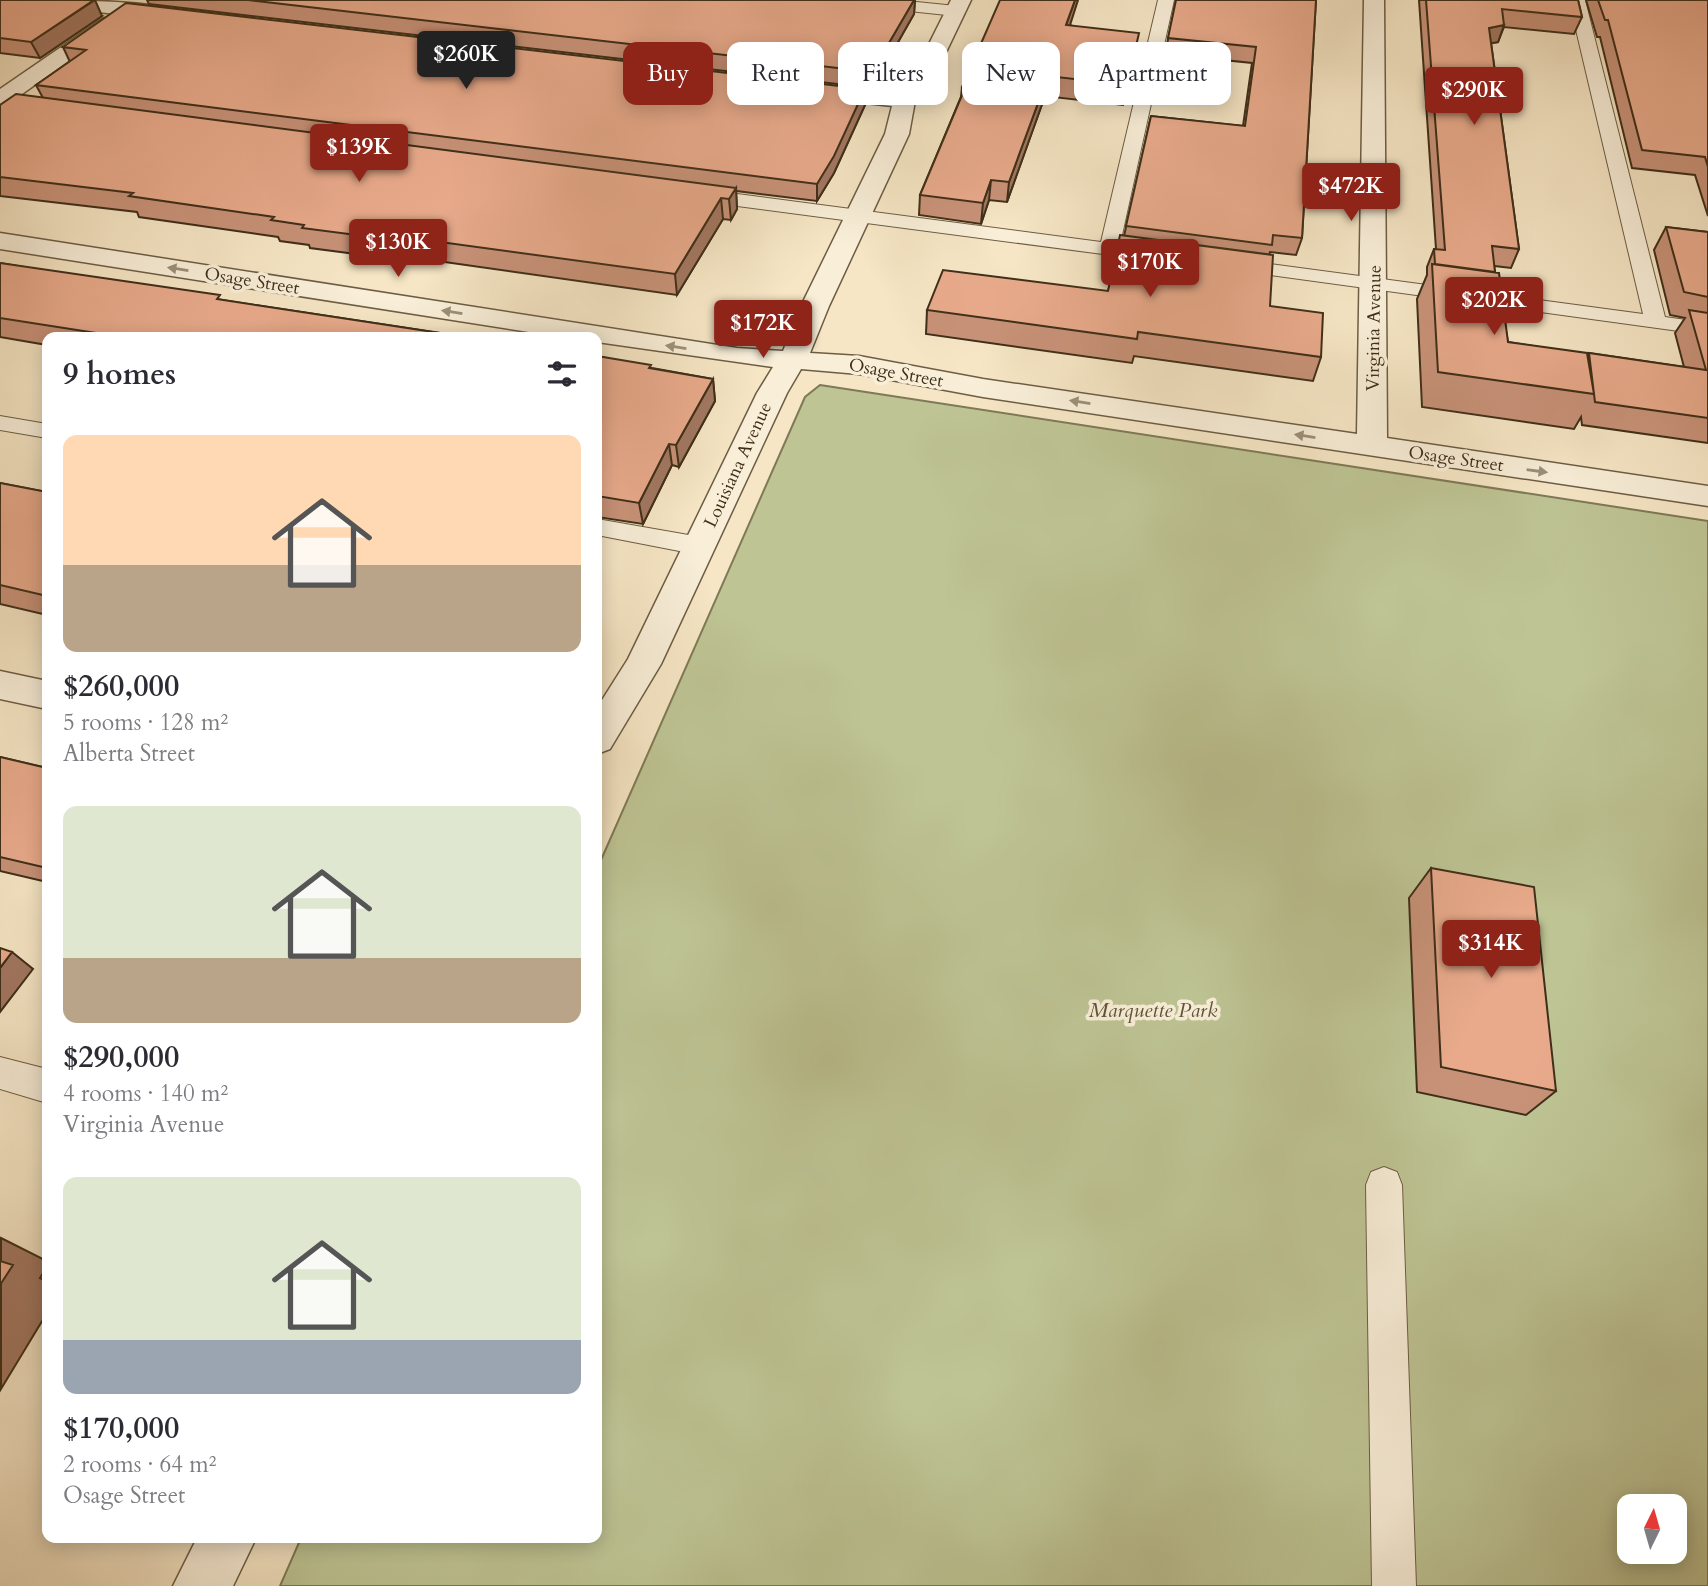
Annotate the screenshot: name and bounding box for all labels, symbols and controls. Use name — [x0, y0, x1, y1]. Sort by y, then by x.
pin: $260K — [417, 32, 515, 91]
text: $260K — [433, 38, 499, 69]
chip: Buy — [623, 42, 713, 105]
chip: Rent — [727, 42, 824, 105]
chip: Filters — [838, 42, 948, 105]
chip: New — [962, 42, 1060, 105]
chip: Apartment — [1074, 42, 1231, 105]
pin: $290K — [1425, 68, 1523, 127]
text: $290K — [1441, 74, 1507, 105]
pin: $139K — [310, 124, 408, 184]
text: $139K — [326, 131, 392, 162]
pin: $472K — [1302, 164, 1400, 223]
text: $472K — [1318, 170, 1384, 201]
pin: $130K — [349, 219, 447, 279]
text: $130K — [365, 226, 431, 257]
pin: $170K — [1101, 240, 1199, 299]
text: $170K — [1117, 246, 1183, 277]
street label: Osage Street — [203, 261, 302, 301]
one-way arrow — [167, 263, 189, 274]
street label: Virginia Avenue — [1360, 265, 1388, 391]
pin: $202K — [1445, 278, 1543, 337]
text: $202K — [1461, 284, 1527, 315]
pin: $172K — [714, 300, 812, 360]
one-way arrow — [440, 306, 462, 317]
text: $172K — [730, 307, 796, 338]
one-way arrow — [665, 341, 687, 352]
street label: Osage Street — [847, 352, 946, 394]
text: 9 homes — [63, 354, 176, 395]
icon: filters — [543, 355, 581, 393]
one-way arrow — [1069, 396, 1091, 407]
street label: Louisiana Avenue — [698, 398, 778, 532]
one-way arrow — [1294, 430, 1316, 441]
street label: Osage Street — [1407, 440, 1505, 478]
one-way arrow — [1526, 465, 1548, 476]
icon: home — [259, 480, 385, 606]
text: $260,000 — [63, 666, 179, 707]
text: 5 rooms · 128 m² — [63, 707, 228, 738]
text: Alberta Street — [63, 738, 195, 769]
icon: home — [259, 851, 385, 977]
pin: $314K — [1442, 920, 1540, 980]
text: $314K — [1458, 927, 1524, 958]
park label: Marquette Park — [1089, 996, 1218, 1025]
text: $290,000 — [63, 1037, 179, 1078]
text: 4 rooms · 140 m² — [63, 1078, 228, 1109]
text: Virginia Avenue — [63, 1109, 224, 1140]
icon: home — [259, 1222, 385, 1348]
text: $170,000 — [63, 1408, 179, 1449]
text: 2 rooms · 64 m² — [63, 1449, 216, 1480]
text: Osage Street — [63, 1480, 185, 1511]
north arrow — [1617, 1494, 1687, 1564]
map controls — [1617, 1494, 1687, 1564]

